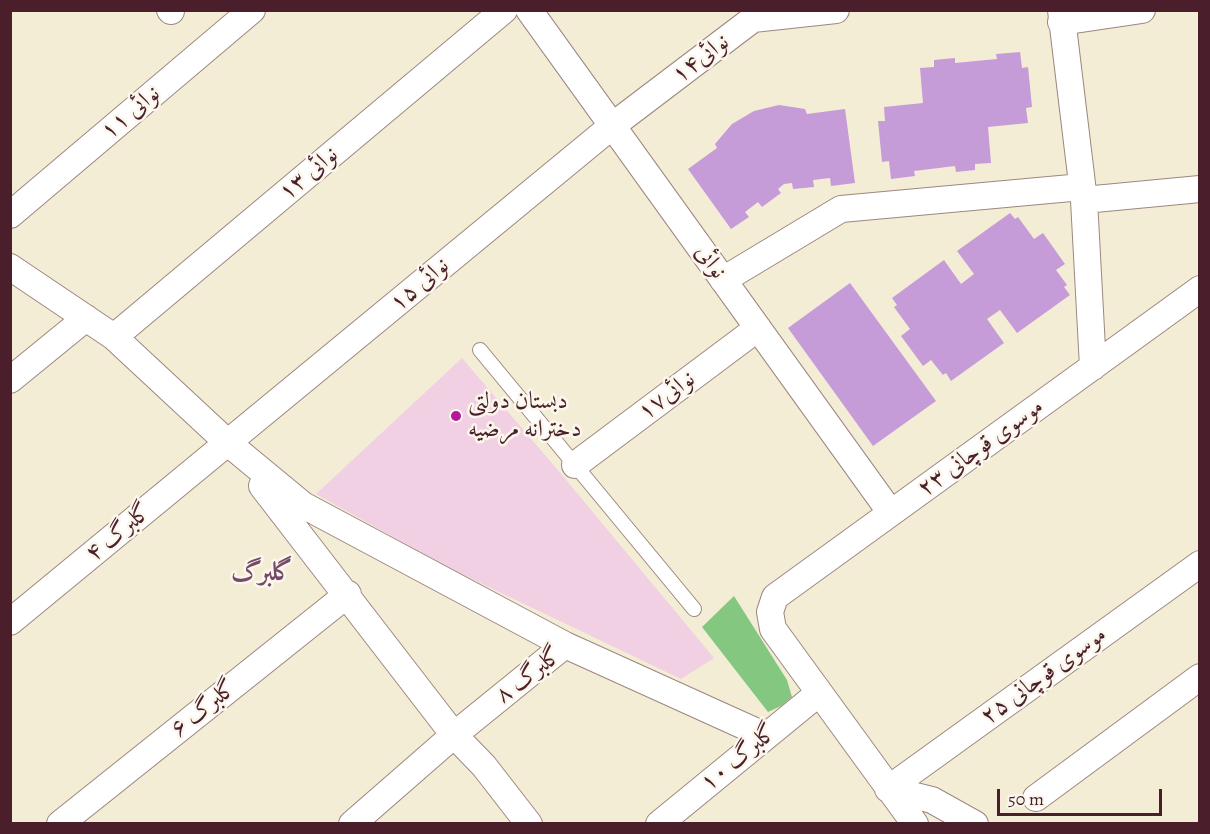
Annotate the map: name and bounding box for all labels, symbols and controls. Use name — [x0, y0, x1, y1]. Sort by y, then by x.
street label: نوائی۱۴ — [667, 28, 735, 90]
street label: نوائی ۱۱ — [96, 80, 166, 146]
street label: نوائی ۱۳ — [274, 141, 344, 207]
street label: نوائی — [688, 239, 732, 285]
street label: نوائی ۱۵ — [385, 252, 455, 318]
street label: نوائی۱۷ — [633, 365, 701, 427]
place label: دبستان دولتی دخترانه مرضیه — [468, 388, 581, 444]
street label: موسوی قوچانی ۲۳ — [912, 393, 1050, 503]
marker: دبستان دولتی دخترانه مرضیه — [449, 409, 463, 423]
street label: گلبرگ ۴ — [80, 498, 158, 568]
district label: گلبرگ — [231, 558, 293, 590]
street label: موسوی قوچانی ۲۵ — [975, 621, 1113, 731]
street label: گلبرگ ۸ — [490, 642, 568, 710]
street label: گلبرگ ۶ — [165, 674, 243, 744]
street label: گلبرگ ۱۰ — [695, 718, 783, 798]
scale bar — [1000, 777, 1165, 815]
text: 50 m — [1008, 787, 1044, 811]

